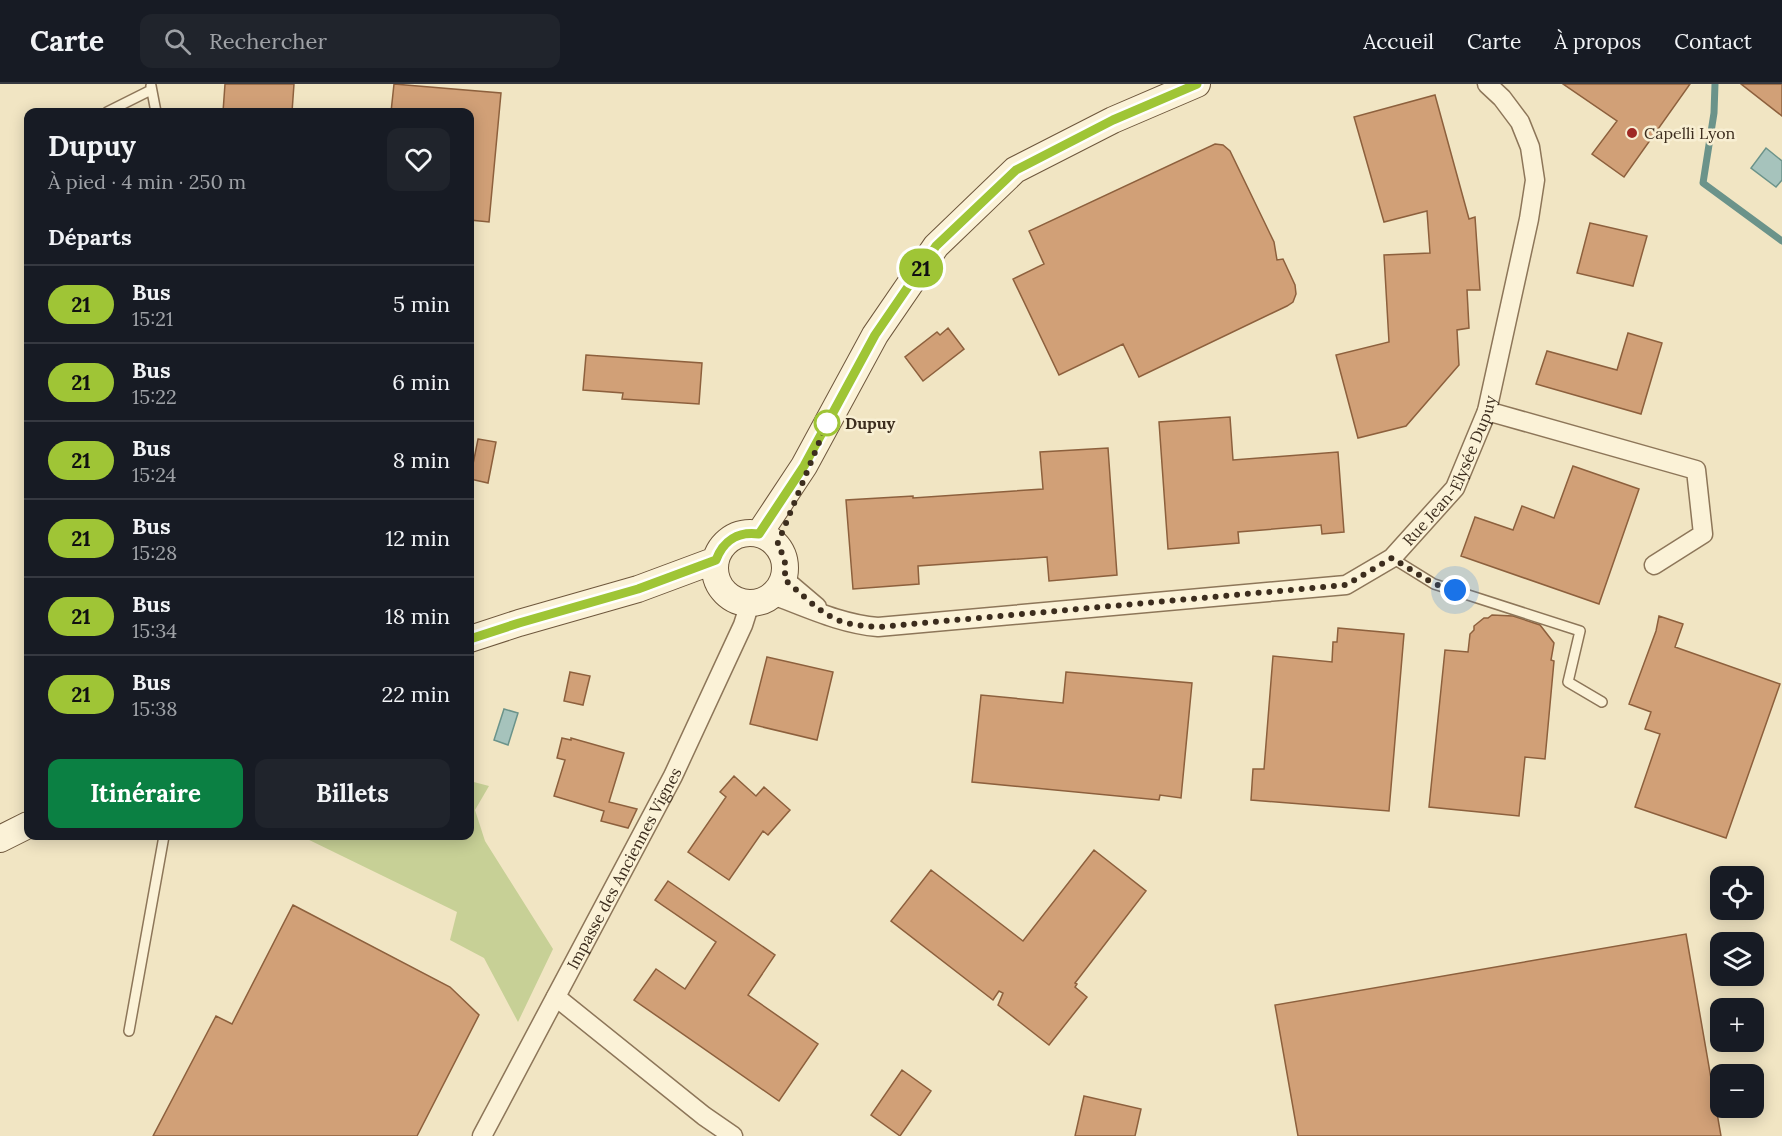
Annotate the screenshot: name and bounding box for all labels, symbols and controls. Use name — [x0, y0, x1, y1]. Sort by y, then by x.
search box — [140, 14, 560, 68]
text: Carte — [30, 23, 104, 59]
icon: search — [161, 25, 194, 58]
text: Rechercher — [209, 27, 327, 55]
text: Accueil — [1363, 28, 1434, 55]
text: Carte — [1467, 28, 1521, 55]
text: À propos — [1554, 28, 1641, 55]
text: Contact — [1674, 28, 1752, 55]
place label: Capelli Lyon — [1644, 123, 1736, 143]
marker: Capelli Lyon — [1625, 126, 1639, 140]
text: Dupuy — [48, 128, 136, 164]
button: heart — [387, 128, 450, 191]
text: À pied · 4 min · 250 m — [48, 169, 246, 194]
text: Départs — [48, 223, 132, 251]
line badge: 21 — [894, 248, 948, 288]
text: 21 — [911, 255, 931, 282]
text: Bus — [132, 278, 171, 306]
text: 5 min — [393, 290, 450, 318]
text: 21 — [71, 291, 91, 318]
text: 15:21 — [132, 306, 173, 331]
text: Bus — [132, 356, 171, 384]
text: 6 min — [392, 368, 450, 396]
text: 21 — [71, 369, 91, 396]
text: 15:22 — [132, 384, 177, 409]
street label: Rue Jean-Elysée Dupuy — [1398, 393, 1500, 550]
marker: Dupuy — [814, 410, 840, 436]
place label: Dupuy — [845, 413, 895, 433]
text: Bus — [132, 434, 171, 462]
text: 8 min — [393, 446, 450, 474]
text: 21 — [71, 447, 91, 474]
text: 15:24 — [132, 462, 176, 487]
text: Bus — [132, 512, 171, 540]
text: 12 min — [385, 524, 450, 552]
text: 21 — [71, 525, 91, 552]
text: 15:28 — [132, 540, 177, 565]
your location — [1440, 575, 1470, 605]
text: Bus — [132, 590, 171, 618]
text: 18 min — [385, 602, 450, 630]
text: 21 — [71, 603, 91, 630]
text: 15:34 — [132, 618, 177, 643]
text: Bus — [132, 668, 171, 696]
text: 22 min — [381, 680, 450, 708]
text: 21 — [71, 681, 91, 708]
text: 15:38 — [132, 696, 178, 721]
button: Itinéraire — [48, 759, 243, 828]
button: Billets — [255, 759, 450, 828]
street label: Impasse des Anciennes Vignes — [562, 764, 686, 973]
map controls — [1710, 866, 1764, 1118]
button: locate — [1710, 866, 1764, 920]
button: layers — [1710, 932, 1764, 986]
button: + — [1710, 998, 1764, 1052]
button: − — [1710, 1064, 1764, 1118]

